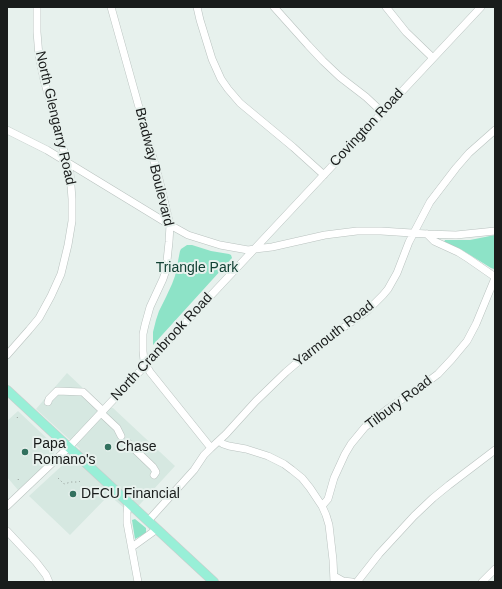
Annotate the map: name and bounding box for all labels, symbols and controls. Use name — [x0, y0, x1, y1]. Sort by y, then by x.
street label: North Glengarry Road — [31, 49, 79, 187]
street label: Covington Road — [327, 86, 407, 170]
street label: Bradway Boulevard — [131, 106, 177, 228]
park label: Triangle Park — [156, 260, 238, 276]
street label: North Cranbrook Road — [108, 290, 216, 404]
street label: Yarmouth Road — [291, 298, 377, 370]
street label: Tilbury Road — [362, 373, 436, 433]
place label: Papa Romano's — [33, 436, 96, 468]
place label: Chase — [116, 439, 156, 455]
marker: Chase — [103, 442, 113, 452]
marker: Papa Romano's — [20, 447, 30, 457]
place label: DFCU Financial — [81, 486, 180, 502]
marker: DFCU Financial — [68, 489, 78, 499]

